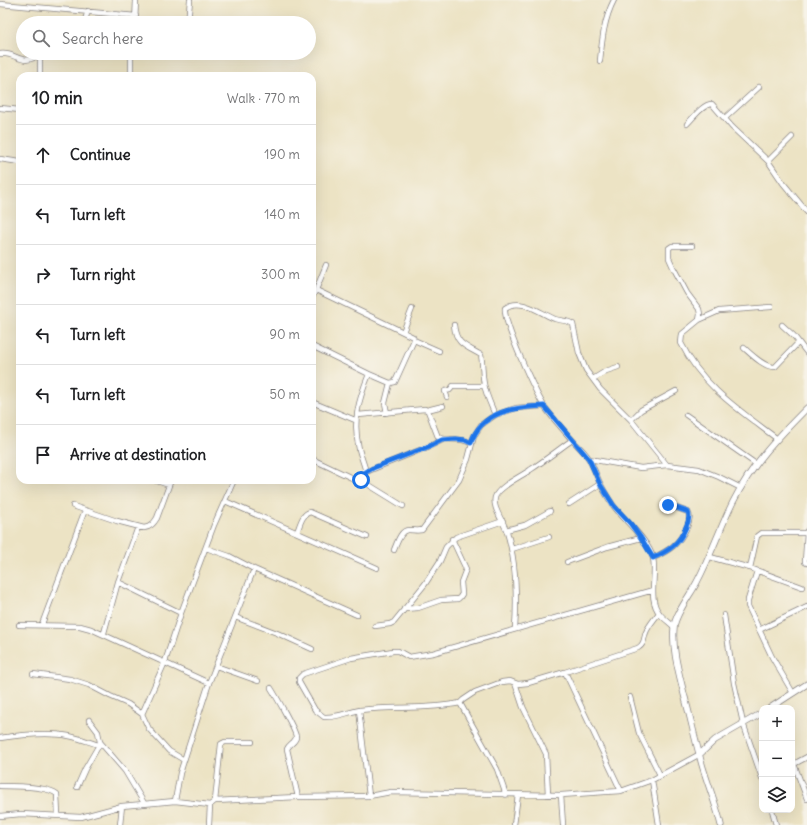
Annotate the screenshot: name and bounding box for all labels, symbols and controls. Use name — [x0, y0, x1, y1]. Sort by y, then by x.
search box — [16, 16, 316, 60]
icon: search — [30, 27, 52, 49]
text: Search here — [62, 29, 143, 48]
text: 10 min — [32, 87, 83, 109]
text: Walk · 770 m — [227, 90, 300, 107]
icon: ahead — [32, 144, 54, 166]
text: Continue — [70, 145, 131, 164]
text: 190 m — [264, 146, 300, 163]
icon: left — [32, 204, 54, 226]
text: Turn left — [70, 205, 125, 224]
text: 140 m — [264, 206, 300, 223]
icon: right — [32, 264, 54, 286]
text: Turn right — [70, 265, 135, 284]
text: 300 m — [261, 266, 300, 283]
icon: left — [32, 324, 54, 346]
text: Turn left — [70, 325, 125, 344]
text: 90 m — [269, 326, 300, 343]
icon: left — [32, 384, 54, 406]
text: Turn left — [70, 385, 125, 404]
text: 50 m — [269, 386, 300, 403]
icon: arrive — [32, 444, 54, 466]
text: Arrive at destination — [70, 445, 206, 464]
route start — [352, 471, 370, 489]
route end — [659, 496, 677, 514]
map controls — [759, 705, 795, 813]
button: + — [759, 705, 795, 741]
button: − — [759, 741, 795, 777]
button: layers — [759, 777, 795, 813]

